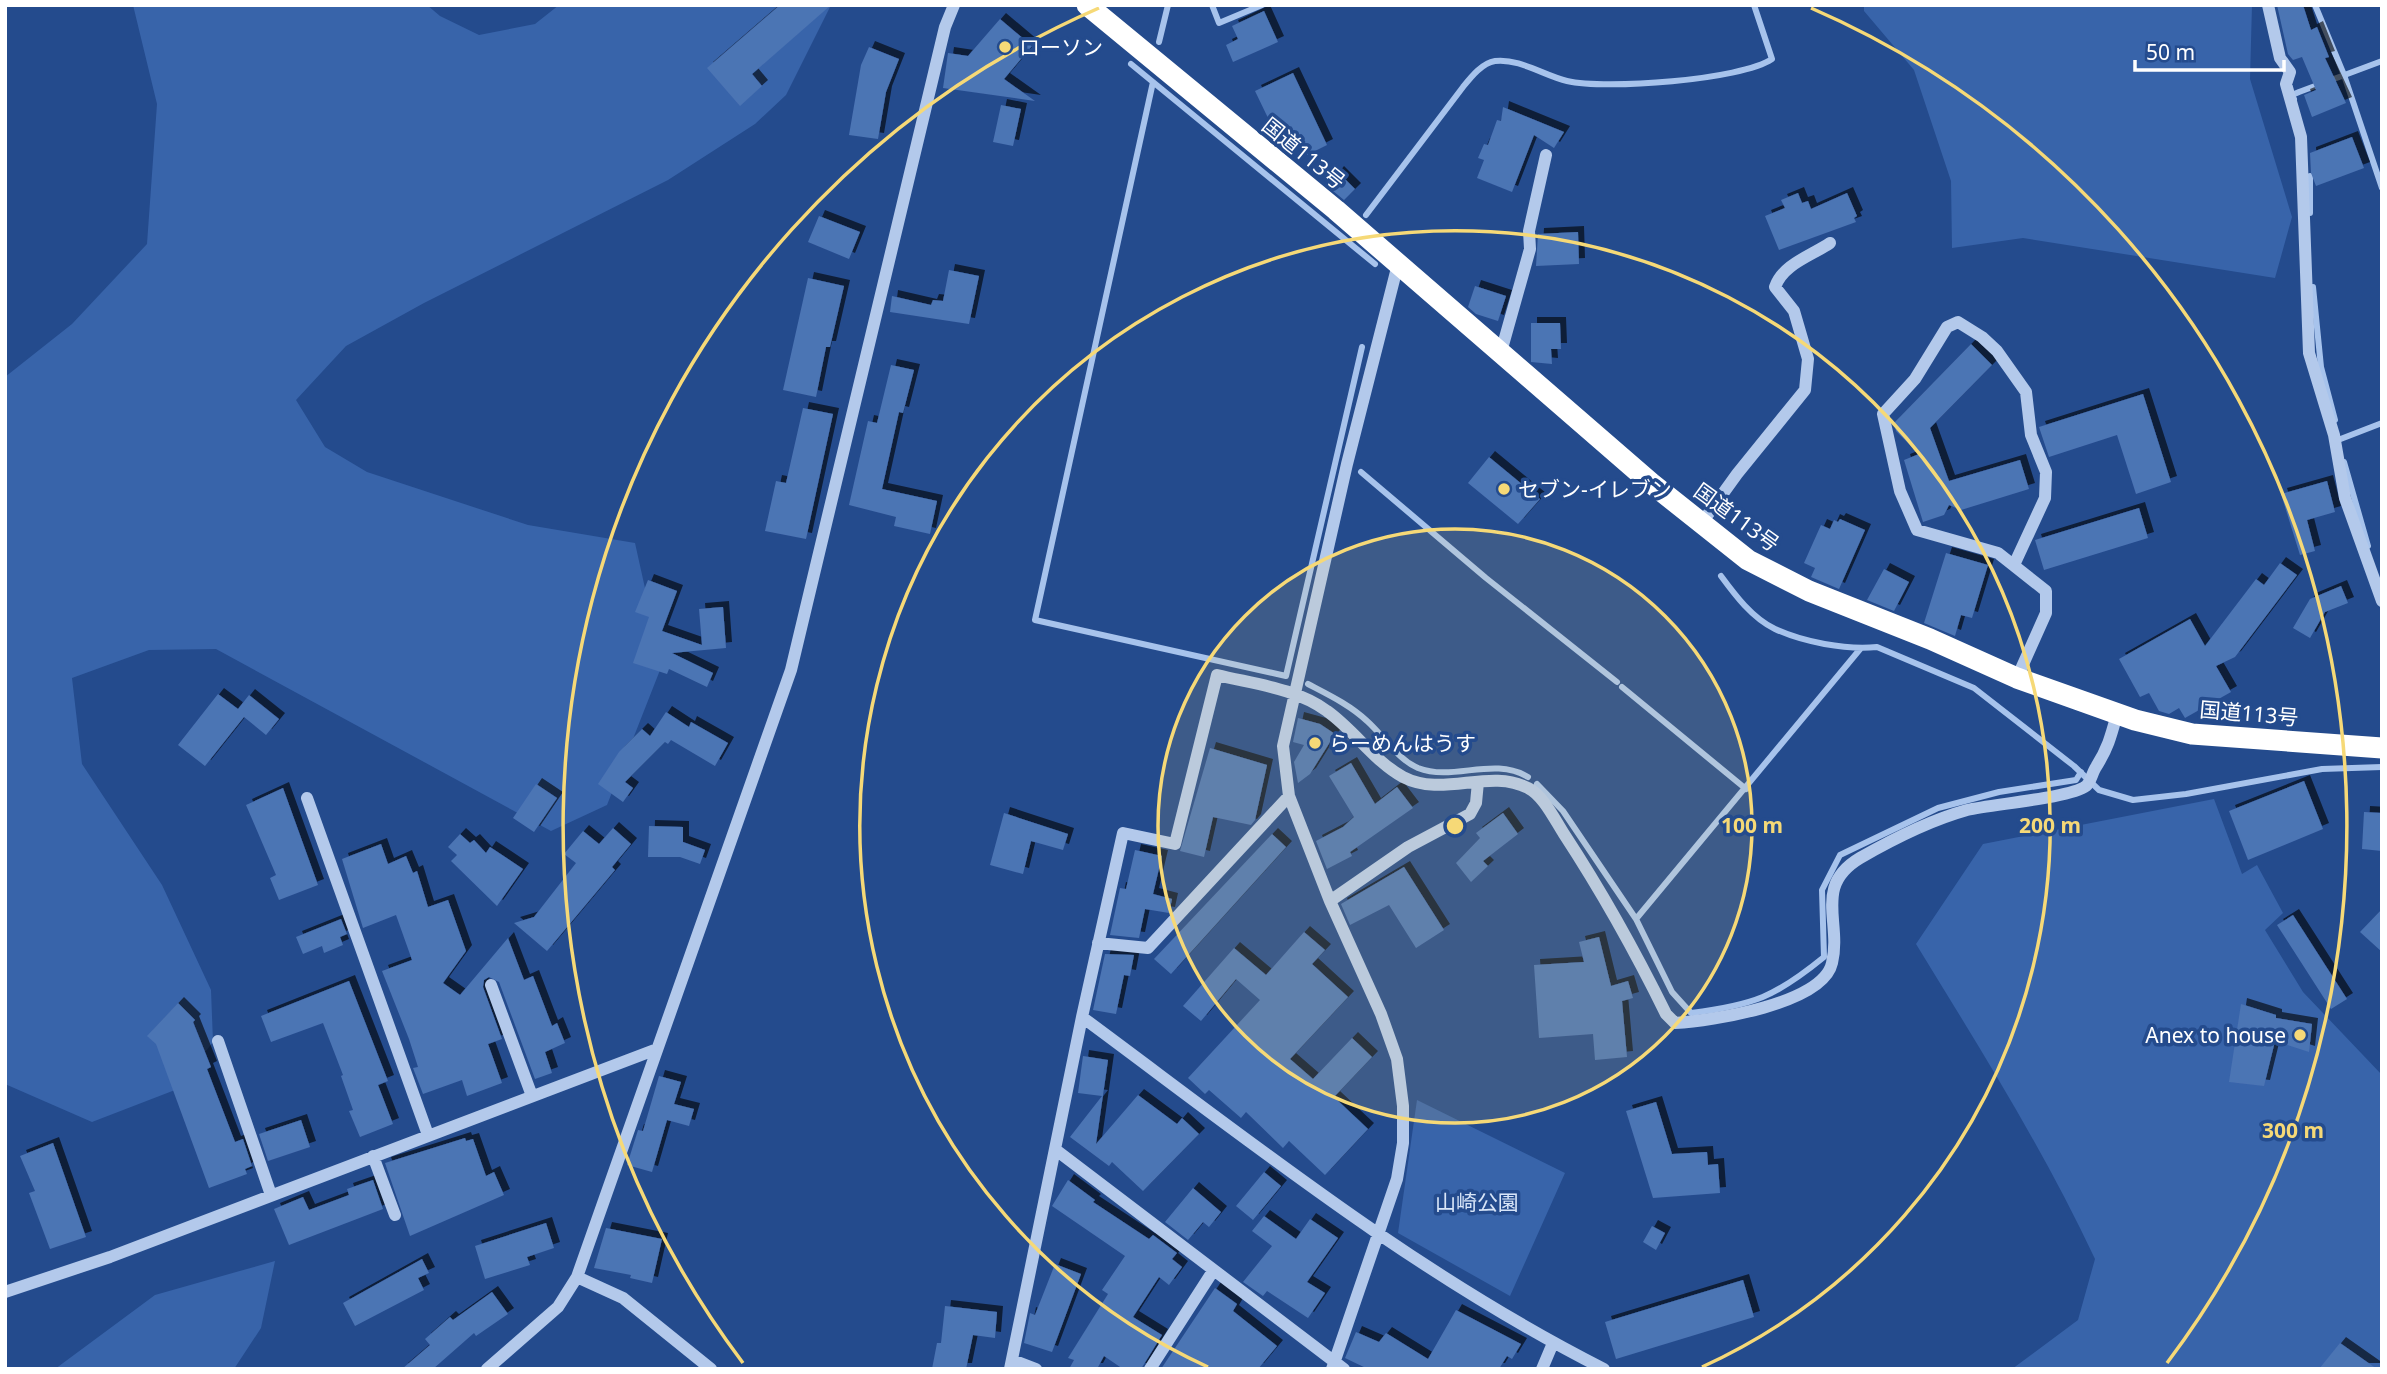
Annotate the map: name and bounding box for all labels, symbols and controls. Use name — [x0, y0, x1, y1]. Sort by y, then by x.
scale bar — [2135, 28, 2284, 72]
place label: ローソン — [1019, 33, 1103, 61]
text: 50 m — [2146, 38, 2195, 66]
marker: ローソン — [997, 39, 1013, 55]
street label: 国道113号 — [1257, 111, 1351, 195]
place label: セブン-イレブン — [1518, 475, 1672, 503]
street label: 国道113号 — [1689, 477, 1785, 557]
marker: セブン-イレブン — [1496, 481, 1512, 497]
street label: 国道113号 — [2198, 695, 2300, 731]
place label: らーめんはうす — [1329, 729, 1476, 757]
marker: らーめんはうす — [1307, 735, 1323, 751]
text: 100 m — [1721, 811, 1783, 839]
text: 200 m — [2019, 811, 2081, 839]
centre of rings — [1443, 814, 1467, 838]
place label: Anex to house — [2145, 1021, 2286, 1049]
marker: Anex to house — [2292, 1027, 2308, 1043]
text: 300 m — [2262, 1116, 2324, 1144]
park label: 山崎公園 — [1435, 1188, 1519, 1216]

